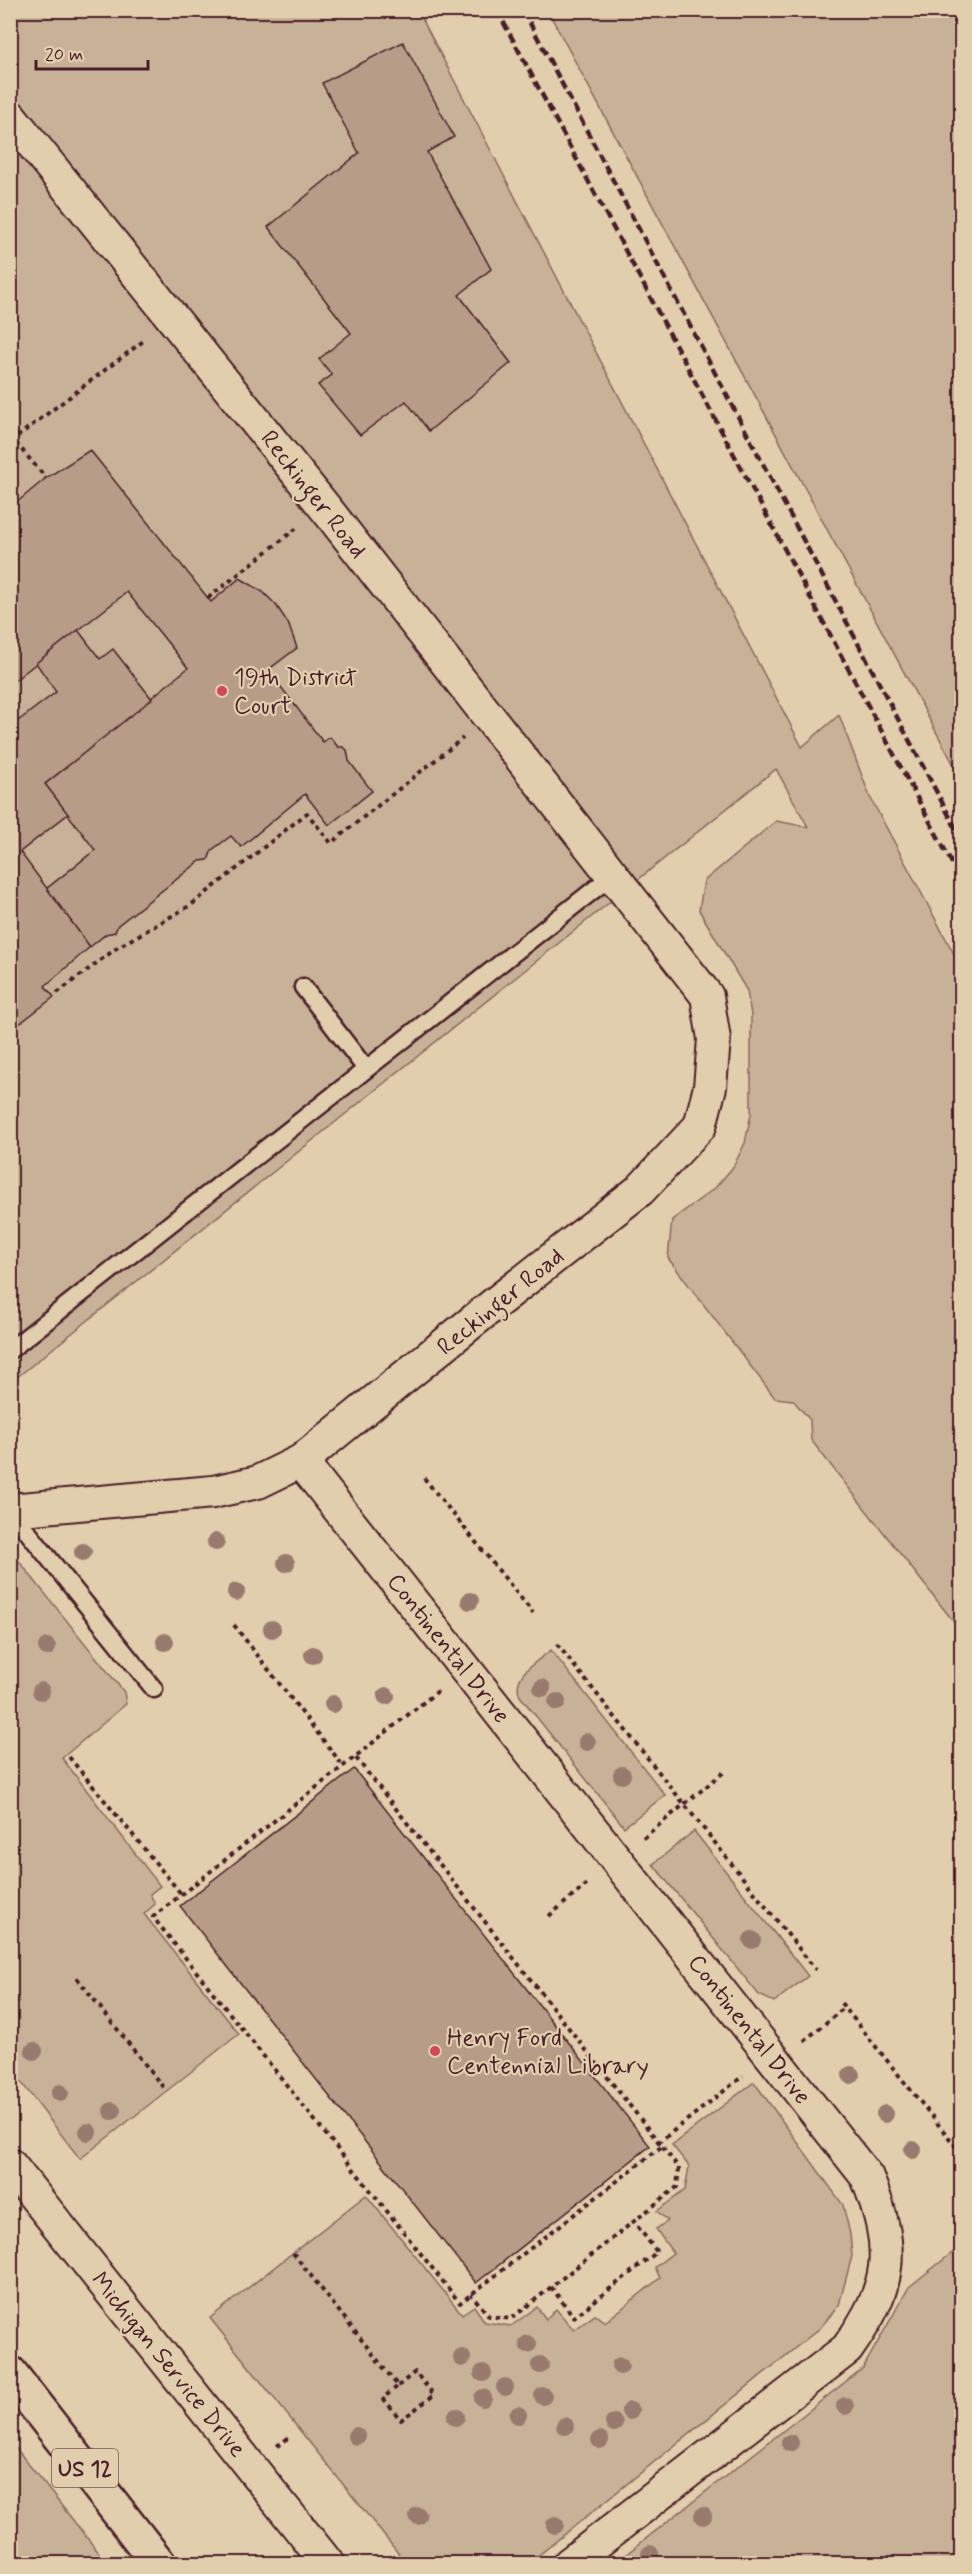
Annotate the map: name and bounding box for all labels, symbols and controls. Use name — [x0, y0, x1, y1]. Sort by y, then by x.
scale bar — [36, 33, 148, 71]
text: 20 m — [45, 43, 83, 67]
street label: Reckinger Road — [251, 424, 373, 567]
place label: 19th District Court — [234, 663, 357, 722]
marker: 19th District Court — [215, 684, 229, 698]
street label: Reckinger Road — [431, 1241, 573, 1365]
street label: Continental Drive — [379, 1567, 516, 1730]
street label: Continental Drive — [680, 1948, 817, 2111]
place label: Henry Ford Centennial Library — [447, 2023, 649, 2082]
marker: Henry Ford Centennial Library — [428, 2044, 442, 2058]
street label: Michigan Service Drive — [83, 2266, 252, 2464]
road number: US 12 — [52, 2449, 118, 2487]

